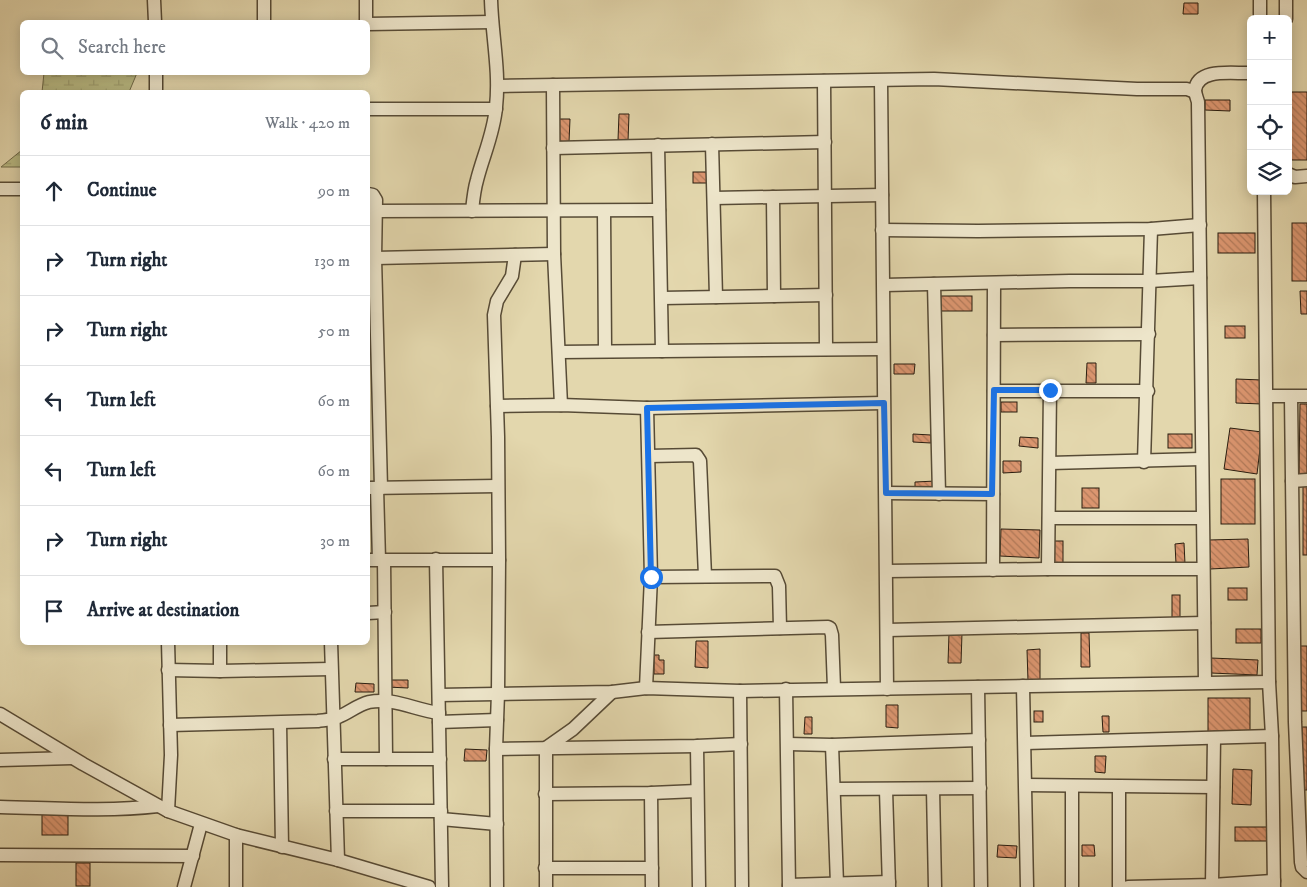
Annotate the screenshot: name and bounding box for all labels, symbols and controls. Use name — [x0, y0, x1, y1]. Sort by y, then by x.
map controls — [1247, 15, 1292, 195]
button: + — [1247, 15, 1292, 60]
search box — [20, 20, 370, 75]
icon: search — [38, 34, 66, 62]
text: Search here — [78, 36, 166, 59]
button: − — [1247, 60, 1292, 105]
button: locate — [1247, 105, 1292, 150]
text: 6 min — [40, 110, 88, 136]
text: Walk · 420 m — [265, 113, 350, 133]
button: layers — [1247, 150, 1292, 195]
icon: ahead — [40, 177, 68, 205]
text: Continue — [87, 179, 157, 202]
text: 90 m — [318, 181, 350, 201]
icon: right — [40, 247, 68, 275]
text: Turn right — [87, 249, 167, 272]
text: 130 m — [314, 251, 350, 271]
icon: right — [40, 317, 68, 345]
text: Turn right — [87, 319, 167, 342]
text: 50 m — [318, 321, 350, 341]
route end — [1039, 379, 1062, 402]
icon: left — [40, 387, 68, 415]
text: Turn left — [87, 389, 156, 412]
text: 60 m — [318, 391, 350, 411]
icon: left — [40, 457, 68, 485]
text: Turn left — [87, 459, 156, 482]
text: 60 m — [318, 461, 350, 481]
icon: right — [40, 527, 68, 555]
text: Turn right — [87, 529, 167, 552]
text: 30 m — [320, 531, 350, 551]
route start — [640, 566, 663, 589]
icon: arrive — [40, 597, 68, 625]
text: Arrive at destination — [87, 599, 239, 622]

